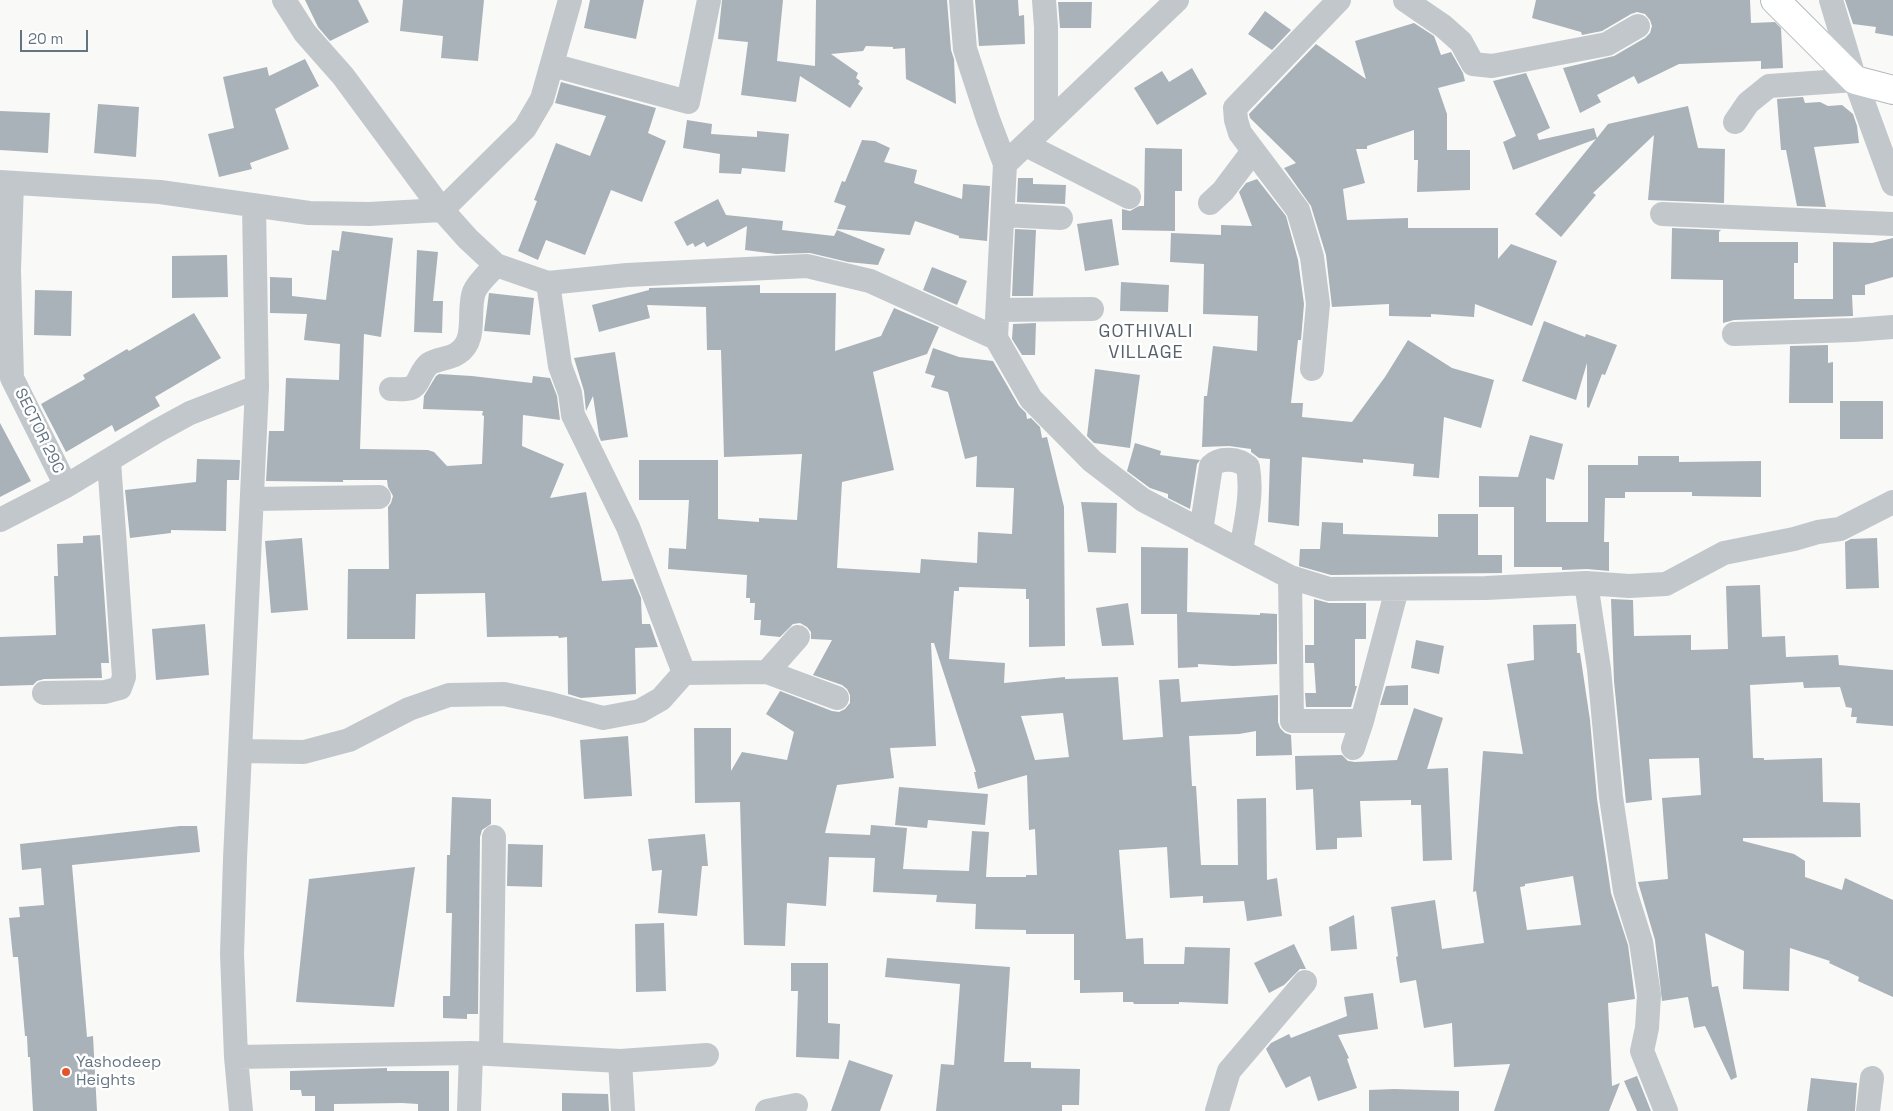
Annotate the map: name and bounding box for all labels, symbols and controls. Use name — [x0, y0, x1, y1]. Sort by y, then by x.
scale bar — [22, 20, 90, 52]
text: 20 m — [28, 29, 63, 48]
district label: GOTHIVALI VILLAGE — [1097, 321, 1195, 364]
street label: SECTOR 29C — [10, 385, 68, 477]
place label: Yashodeep Heights — [76, 1053, 161, 1091]
marker: Yashodeep Heights — [60, 1066, 72, 1078]

